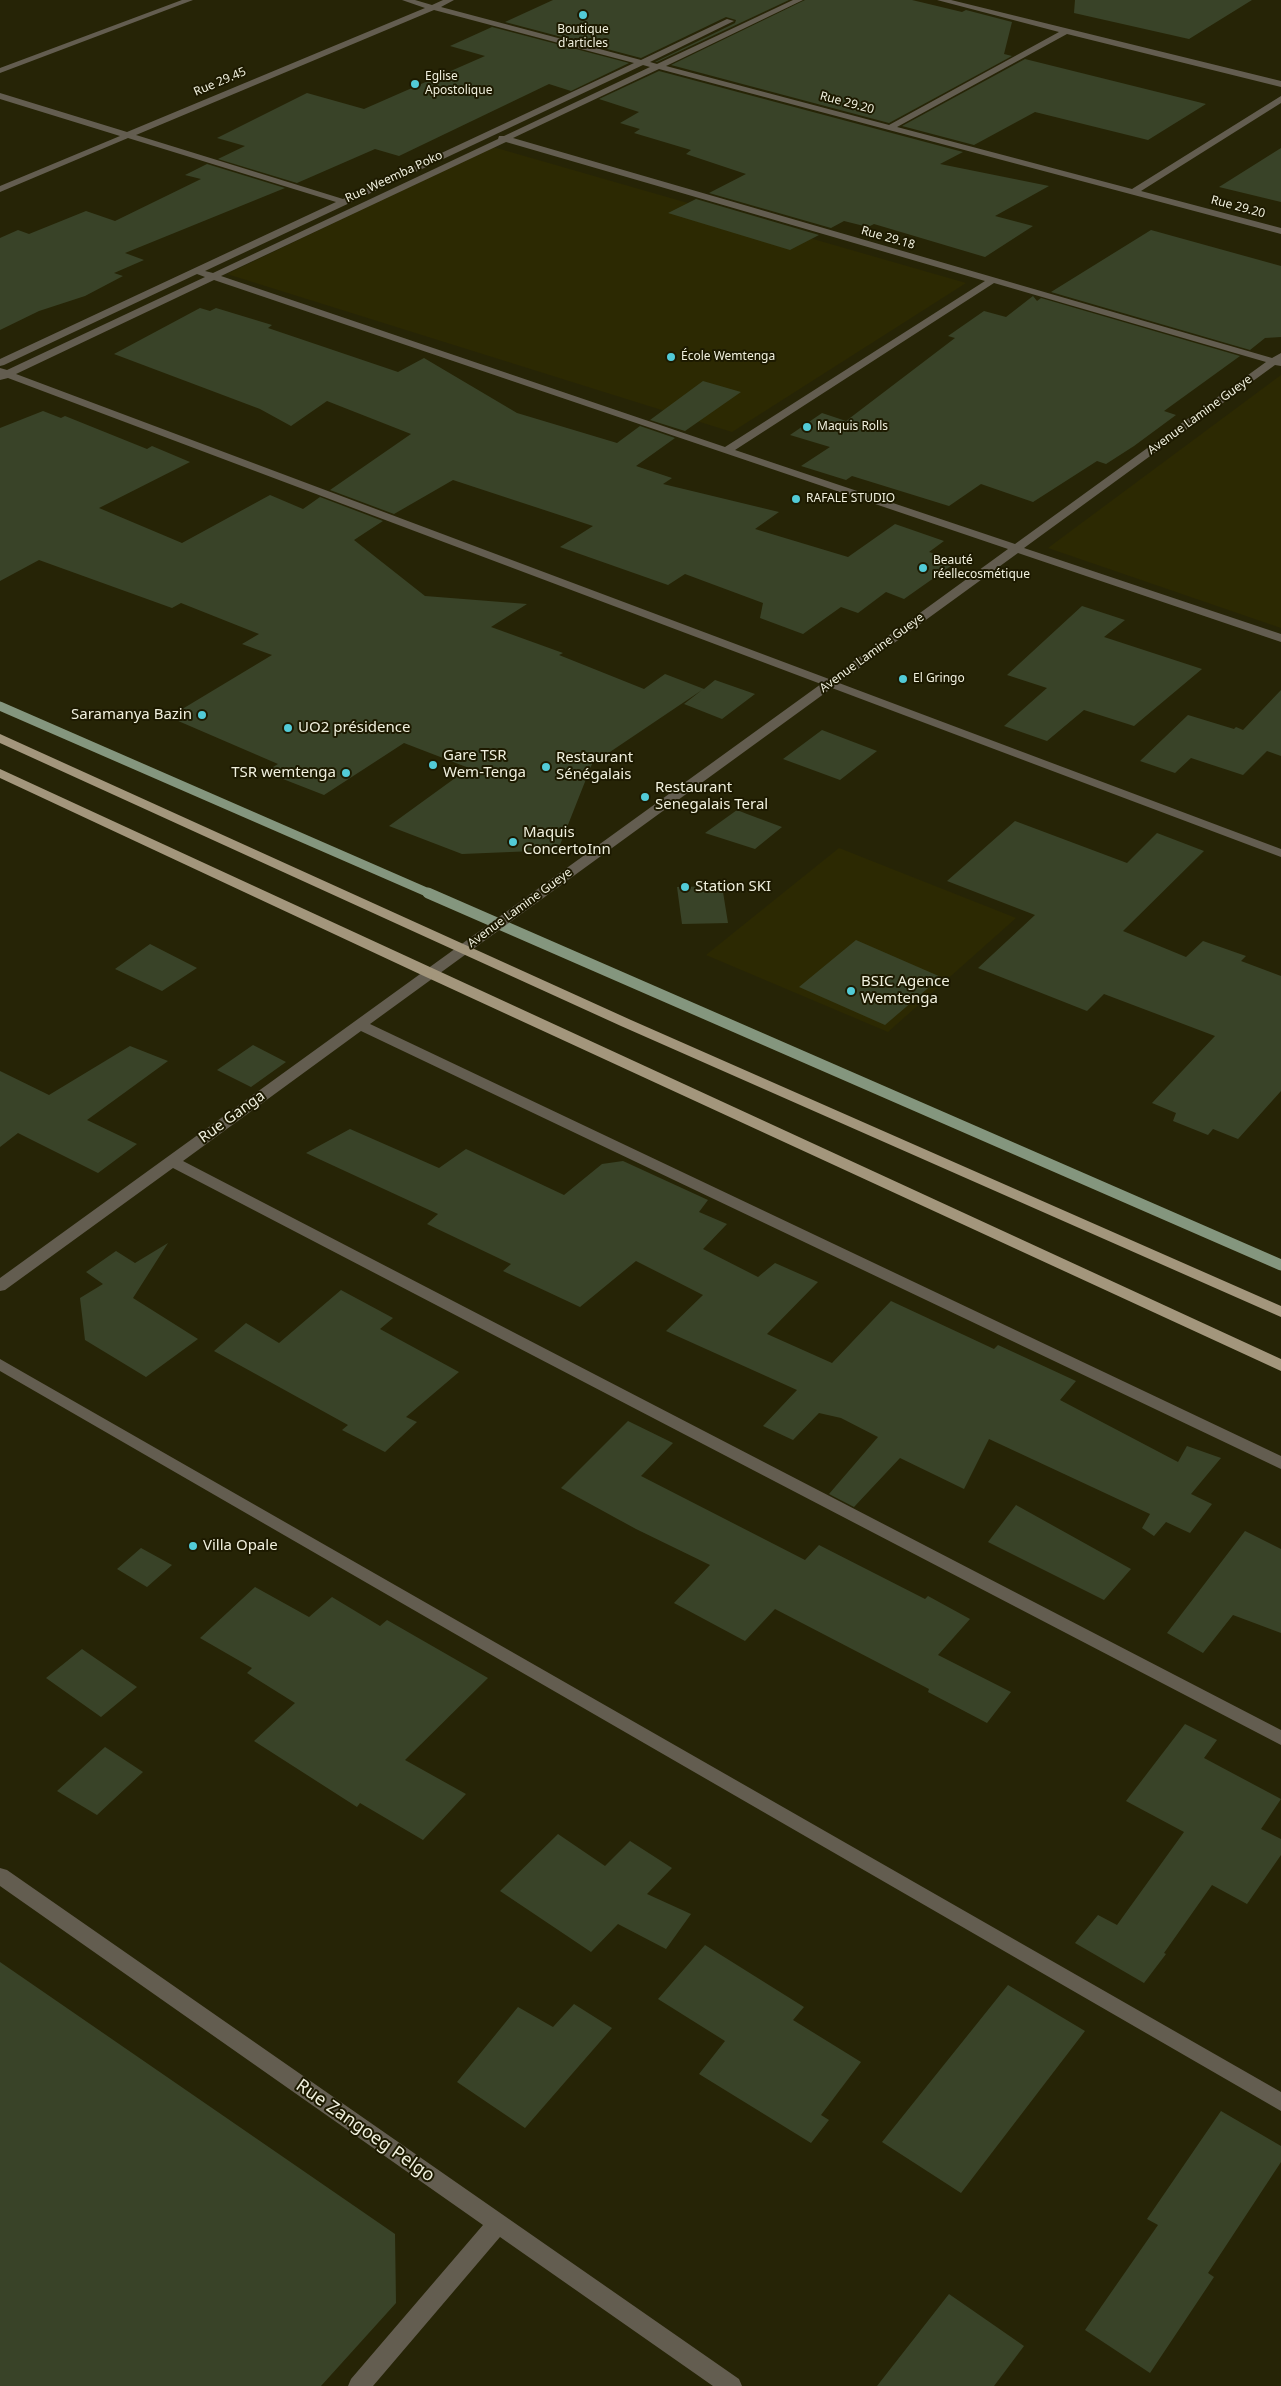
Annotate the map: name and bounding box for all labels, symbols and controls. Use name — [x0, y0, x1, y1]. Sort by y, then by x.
marker: Boutique d'articles — [577, 9, 589, 21]
place label: Boutique d'articles — [557, 23, 609, 51]
street label: Rue 29.45 — [192, 65, 248, 99]
place label: Eglise Apostolique — [425, 70, 492, 98]
marker: Eglise Apostolique — [409, 78, 421, 90]
street label: Rue 29.20 — [818, 89, 876, 117]
street label: Rue Weemba Poko — [343, 148, 445, 206]
street label: Rue 29.20 — [1209, 193, 1267, 221]
street label: Rue 29.18 — [859, 223, 917, 253]
place label: École Wemtenga — [681, 350, 775, 364]
marker: École Wemtenga — [665, 351, 677, 363]
street label: Avenue Lamine Gueye — [1145, 372, 1255, 458]
place label: Maquis Rolls — [817, 420, 888, 434]
marker: Maquis Rolls — [801, 421, 813, 433]
place label: RAFALE STUDIO — [806, 492, 895, 506]
marker: RAFALE STUDIO — [790, 493, 802, 505]
place label: Beauté réellecosmétique — [933, 554, 1030, 582]
marker: Beauté réellecosmétique — [917, 562, 929, 574]
street label: Avenue Lamine Gueye — [817, 610, 927, 696]
place label: El Gringo — [913, 672, 965, 686]
marker: El Gringo — [897, 673, 909, 685]
place label: Saramanya Bazin — [71, 706, 192, 724]
marker: Saramanya Bazin — [196, 709, 208, 721]
place label: UO2 présidence — [298, 719, 410, 737]
marker: UO2 présidence — [282, 722, 294, 734]
place label: Gare TSR Wem-Tenga — [443, 747, 526, 782]
place label: Restaurant Sénégalais — [556, 749, 633, 784]
marker: Gare TSR Wem-Tenga — [427, 759, 439, 771]
marker: Restaurant Sénégalais — [540, 761, 552, 773]
place label: TSR wemtenga — [231, 764, 336, 782]
marker: TSR wemtenga — [340, 767, 352, 779]
place label: Restaurant Senegalais Teral — [655, 779, 768, 814]
marker: Restaurant Senegalais Teral — [639, 791, 651, 803]
place label: Maquis ConcertoInn — [523, 824, 611, 859]
marker: Maquis ConcertoInn — [507, 836, 519, 848]
street label: Avenue Lamine Gueye — [465, 865, 575, 951]
place label: Station SKI — [695, 878, 771, 896]
marker: Station SKI — [679, 881, 691, 893]
place label: BSIC Agence Wemtenga — [861, 973, 950, 1008]
marker: BSIC Agence Wemtenga — [845, 985, 857, 997]
street label: Rue Ganga — [195, 1087, 269, 1147]
place label: Villa Opale — [203, 1537, 278, 1555]
marker: Villa Opale — [187, 1540, 199, 1552]
street label: Rue Zangoeg Pelgo — [292, 2075, 438, 2187]

